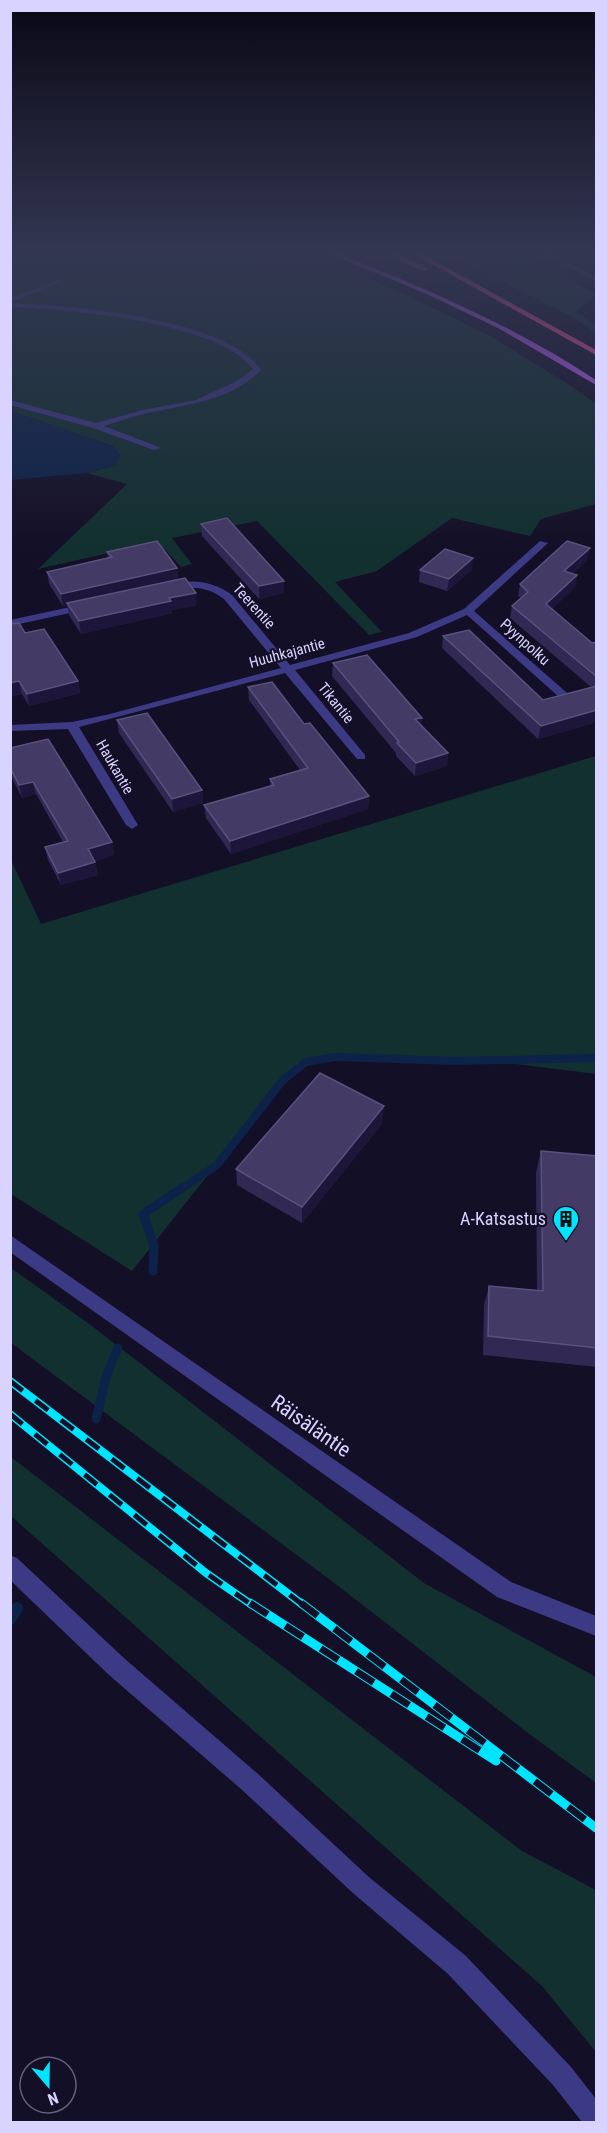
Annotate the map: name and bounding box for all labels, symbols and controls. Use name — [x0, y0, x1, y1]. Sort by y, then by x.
street label: Teerentie — [229, 580, 279, 632]
street label: Pyynpolku — [496, 615, 554, 669]
street label: Huuhkajantie — [247, 634, 327, 672]
street label: Tikantie — [314, 679, 358, 727]
street label: Haukantie — [92, 737, 138, 797]
building icon: A-Katsastus — [551, 1204, 581, 1242]
place label: A-Katsastus — [460, 1208, 546, 1229]
street label: Räisäläntie — [267, 1390, 356, 1462]
north arrow — [18, 2055, 78, 2115]
text: N — [45, 2088, 61, 2109]

